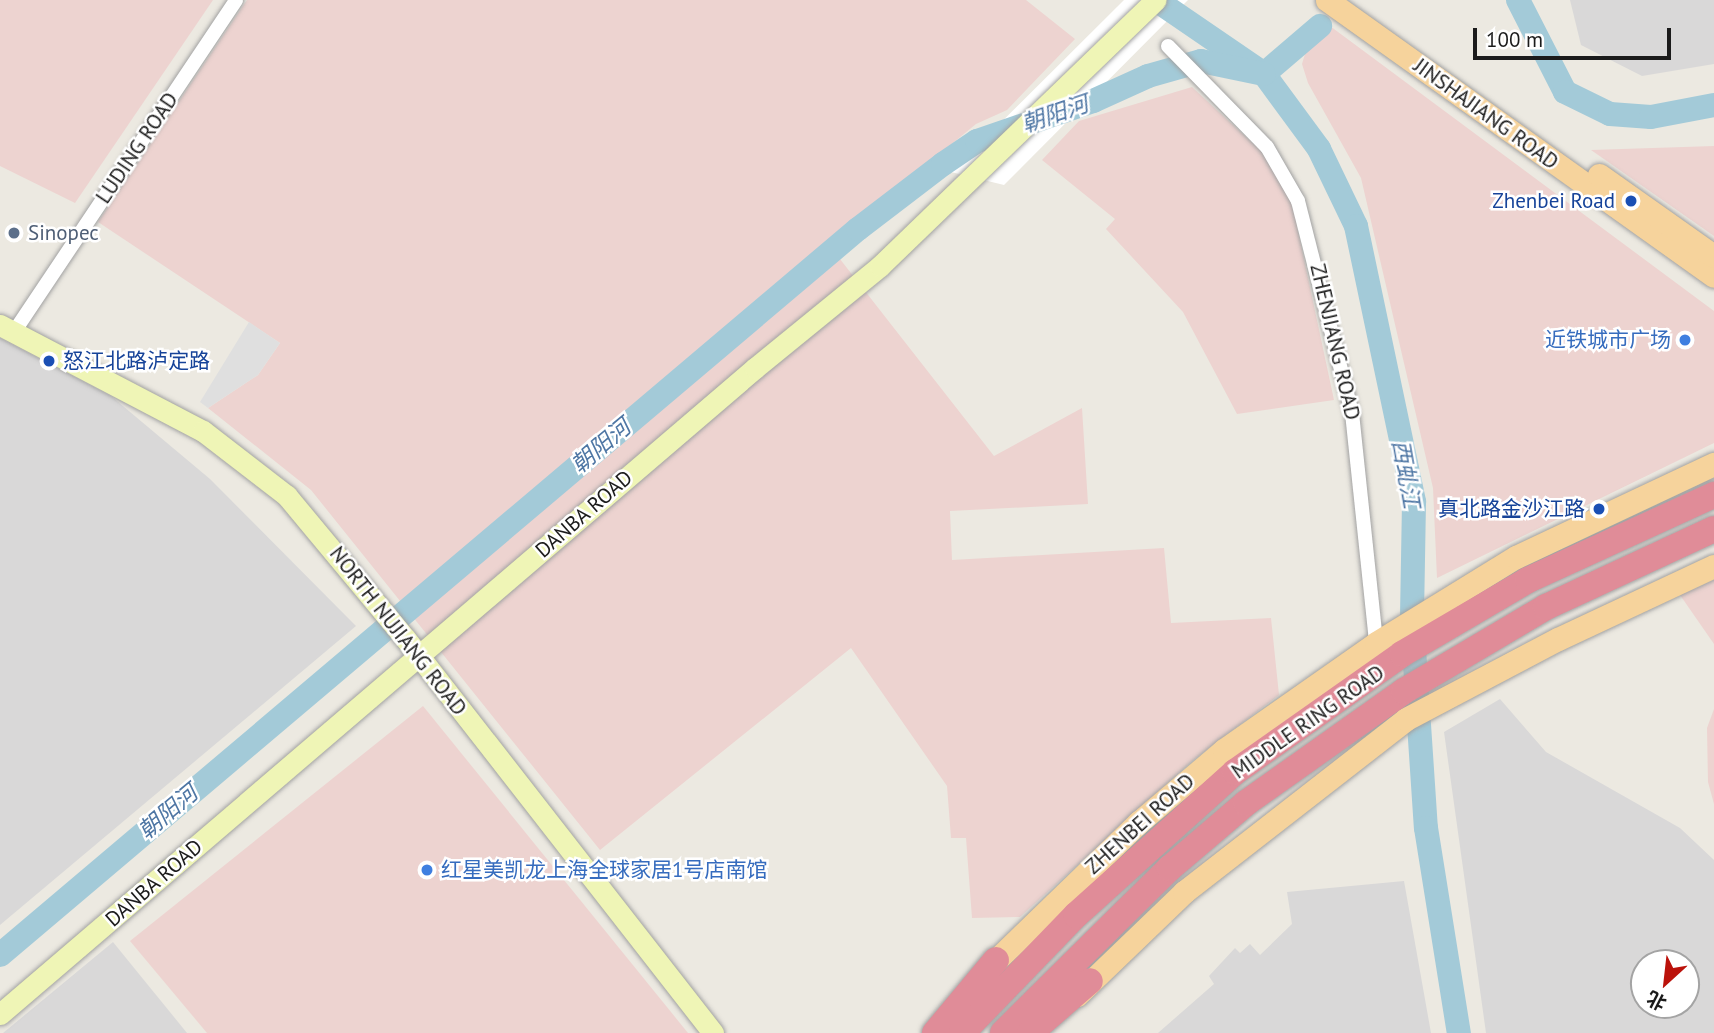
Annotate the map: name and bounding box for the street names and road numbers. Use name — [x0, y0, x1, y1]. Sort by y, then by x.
street label: JINSHAJIANG ROAD — [1409, 53, 1563, 175]
street label: LUDING ROAD — [91, 88, 183, 208]
street label: ZHENJIANG ROAD — [1305, 261, 1365, 423]
street label: DANBA ROAD — [530, 465, 638, 563]
street label: NORTH NUJIANG ROAD — [324, 542, 472, 720]
street label: MIDDLE RING ROAD — [1227, 660, 1389, 784]
street label: ZHENBEI ROAD — [1080, 769, 1200, 879]
street label: DANBA ROAD — [100, 834, 208, 932]

